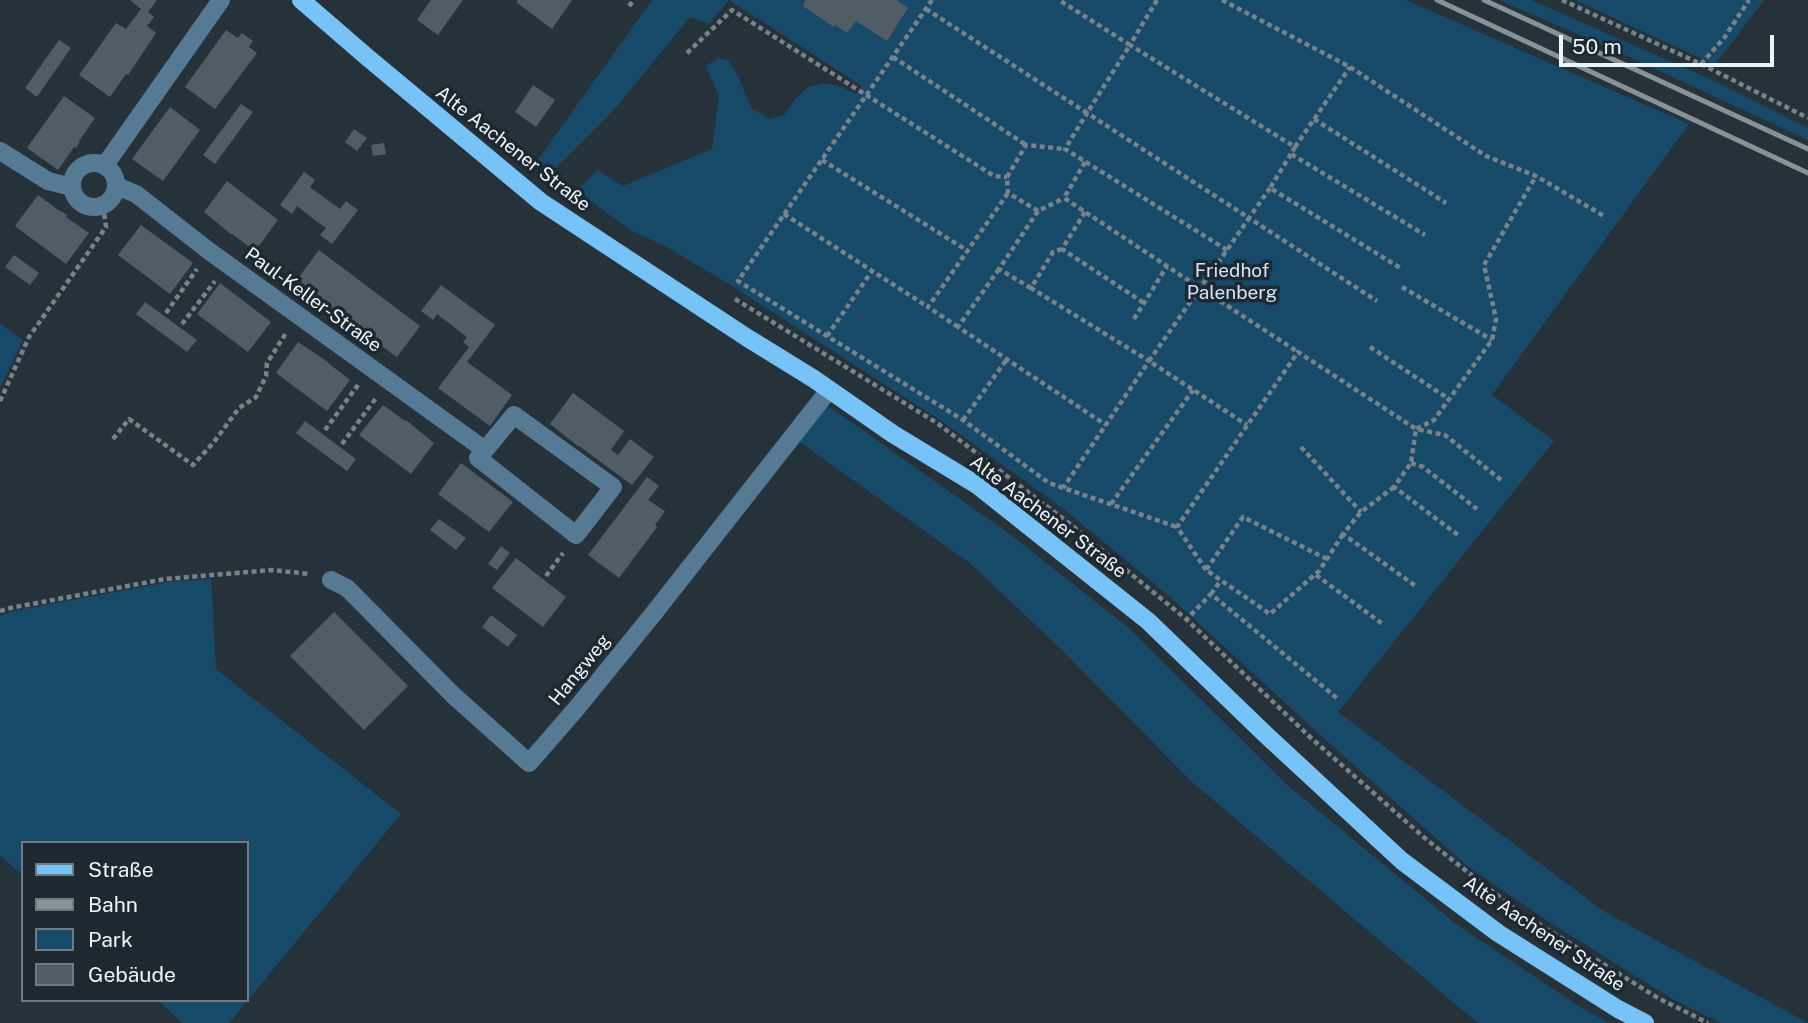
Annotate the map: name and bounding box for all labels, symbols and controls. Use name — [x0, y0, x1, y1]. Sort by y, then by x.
scale bar — [1563, 21, 1778, 65]
text: 50 m — [1572, 34, 1622, 59]
street label: Alte Aachener Straße — [431, 82, 595, 216]
street label: Paul-Keller-Straße — [240, 243, 386, 357]
park label: Friedhof Palenberg — [1187, 260, 1277, 304]
street label: Alte Aachener Straße — [965, 451, 1131, 583]
street label: Hangweg — [544, 630, 616, 710]
legend — [21, 841, 248, 1002]
text: Straße — [88, 857, 154, 882]
street label: Alte Aachener Straße — [1459, 871, 1629, 997]
text: Bahn — [88, 892, 138, 917]
text: Park — [88, 927, 133, 952]
text: Gebäude — [88, 962, 176, 987]

